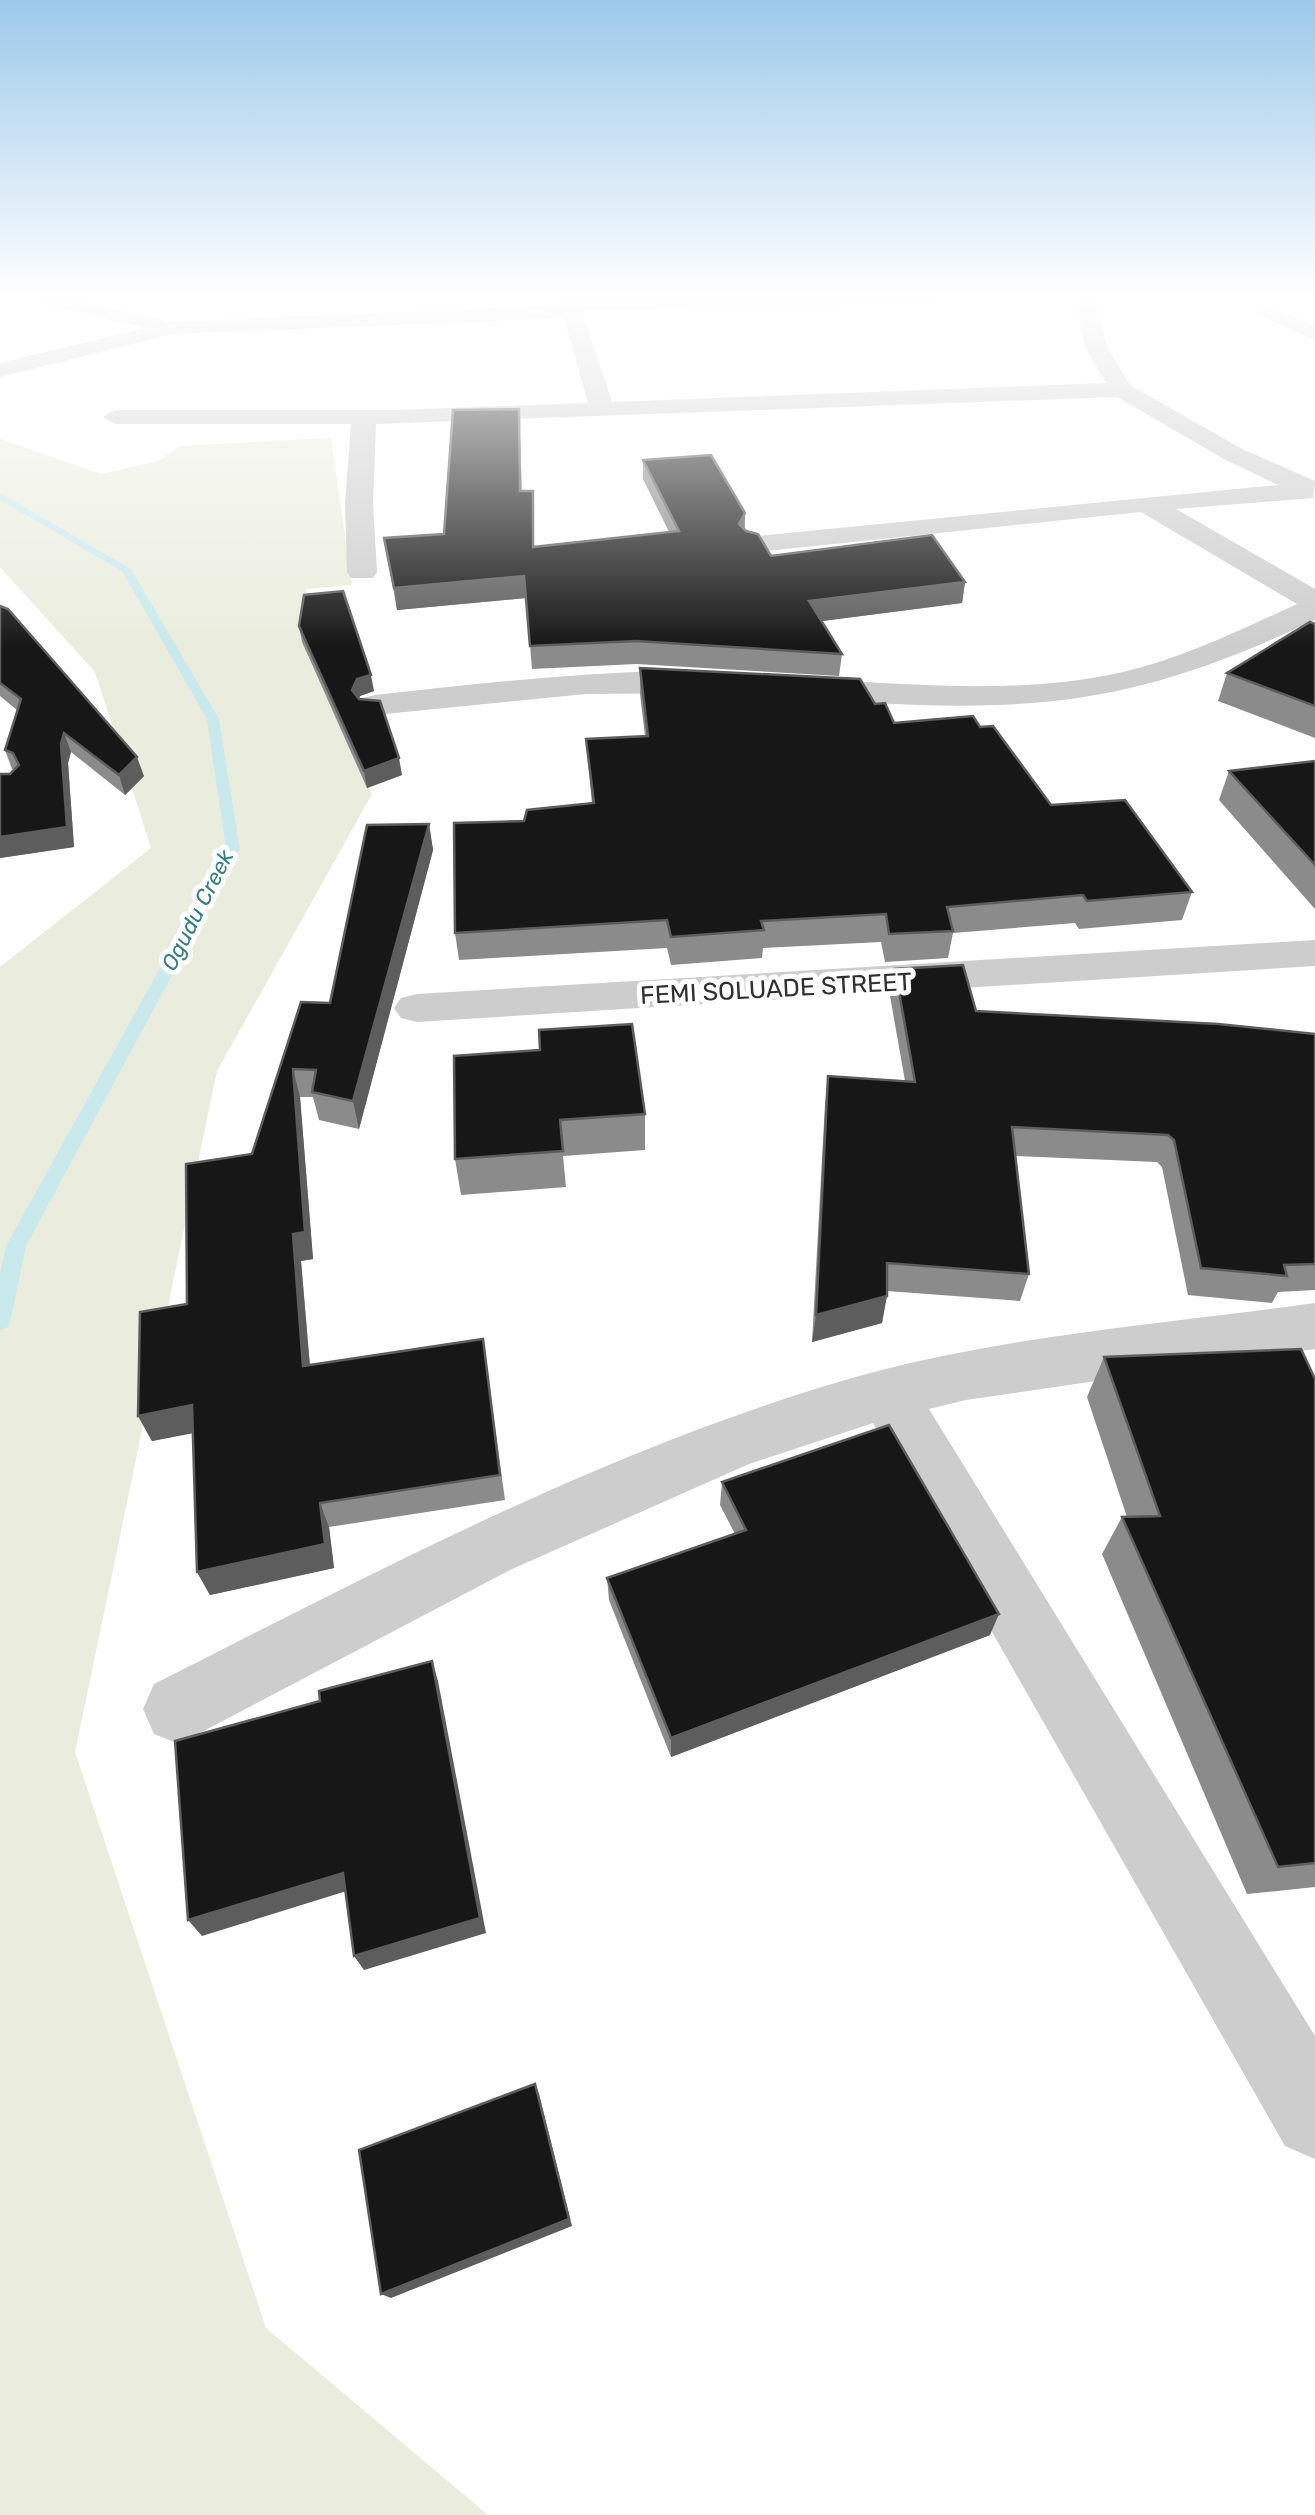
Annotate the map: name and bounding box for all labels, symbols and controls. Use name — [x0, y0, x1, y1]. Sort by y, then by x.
water label: Ogudu Creek — [155, 845, 240, 975]
street label: FEMI SOLUADE STREET — [639, 967, 913, 1010]

